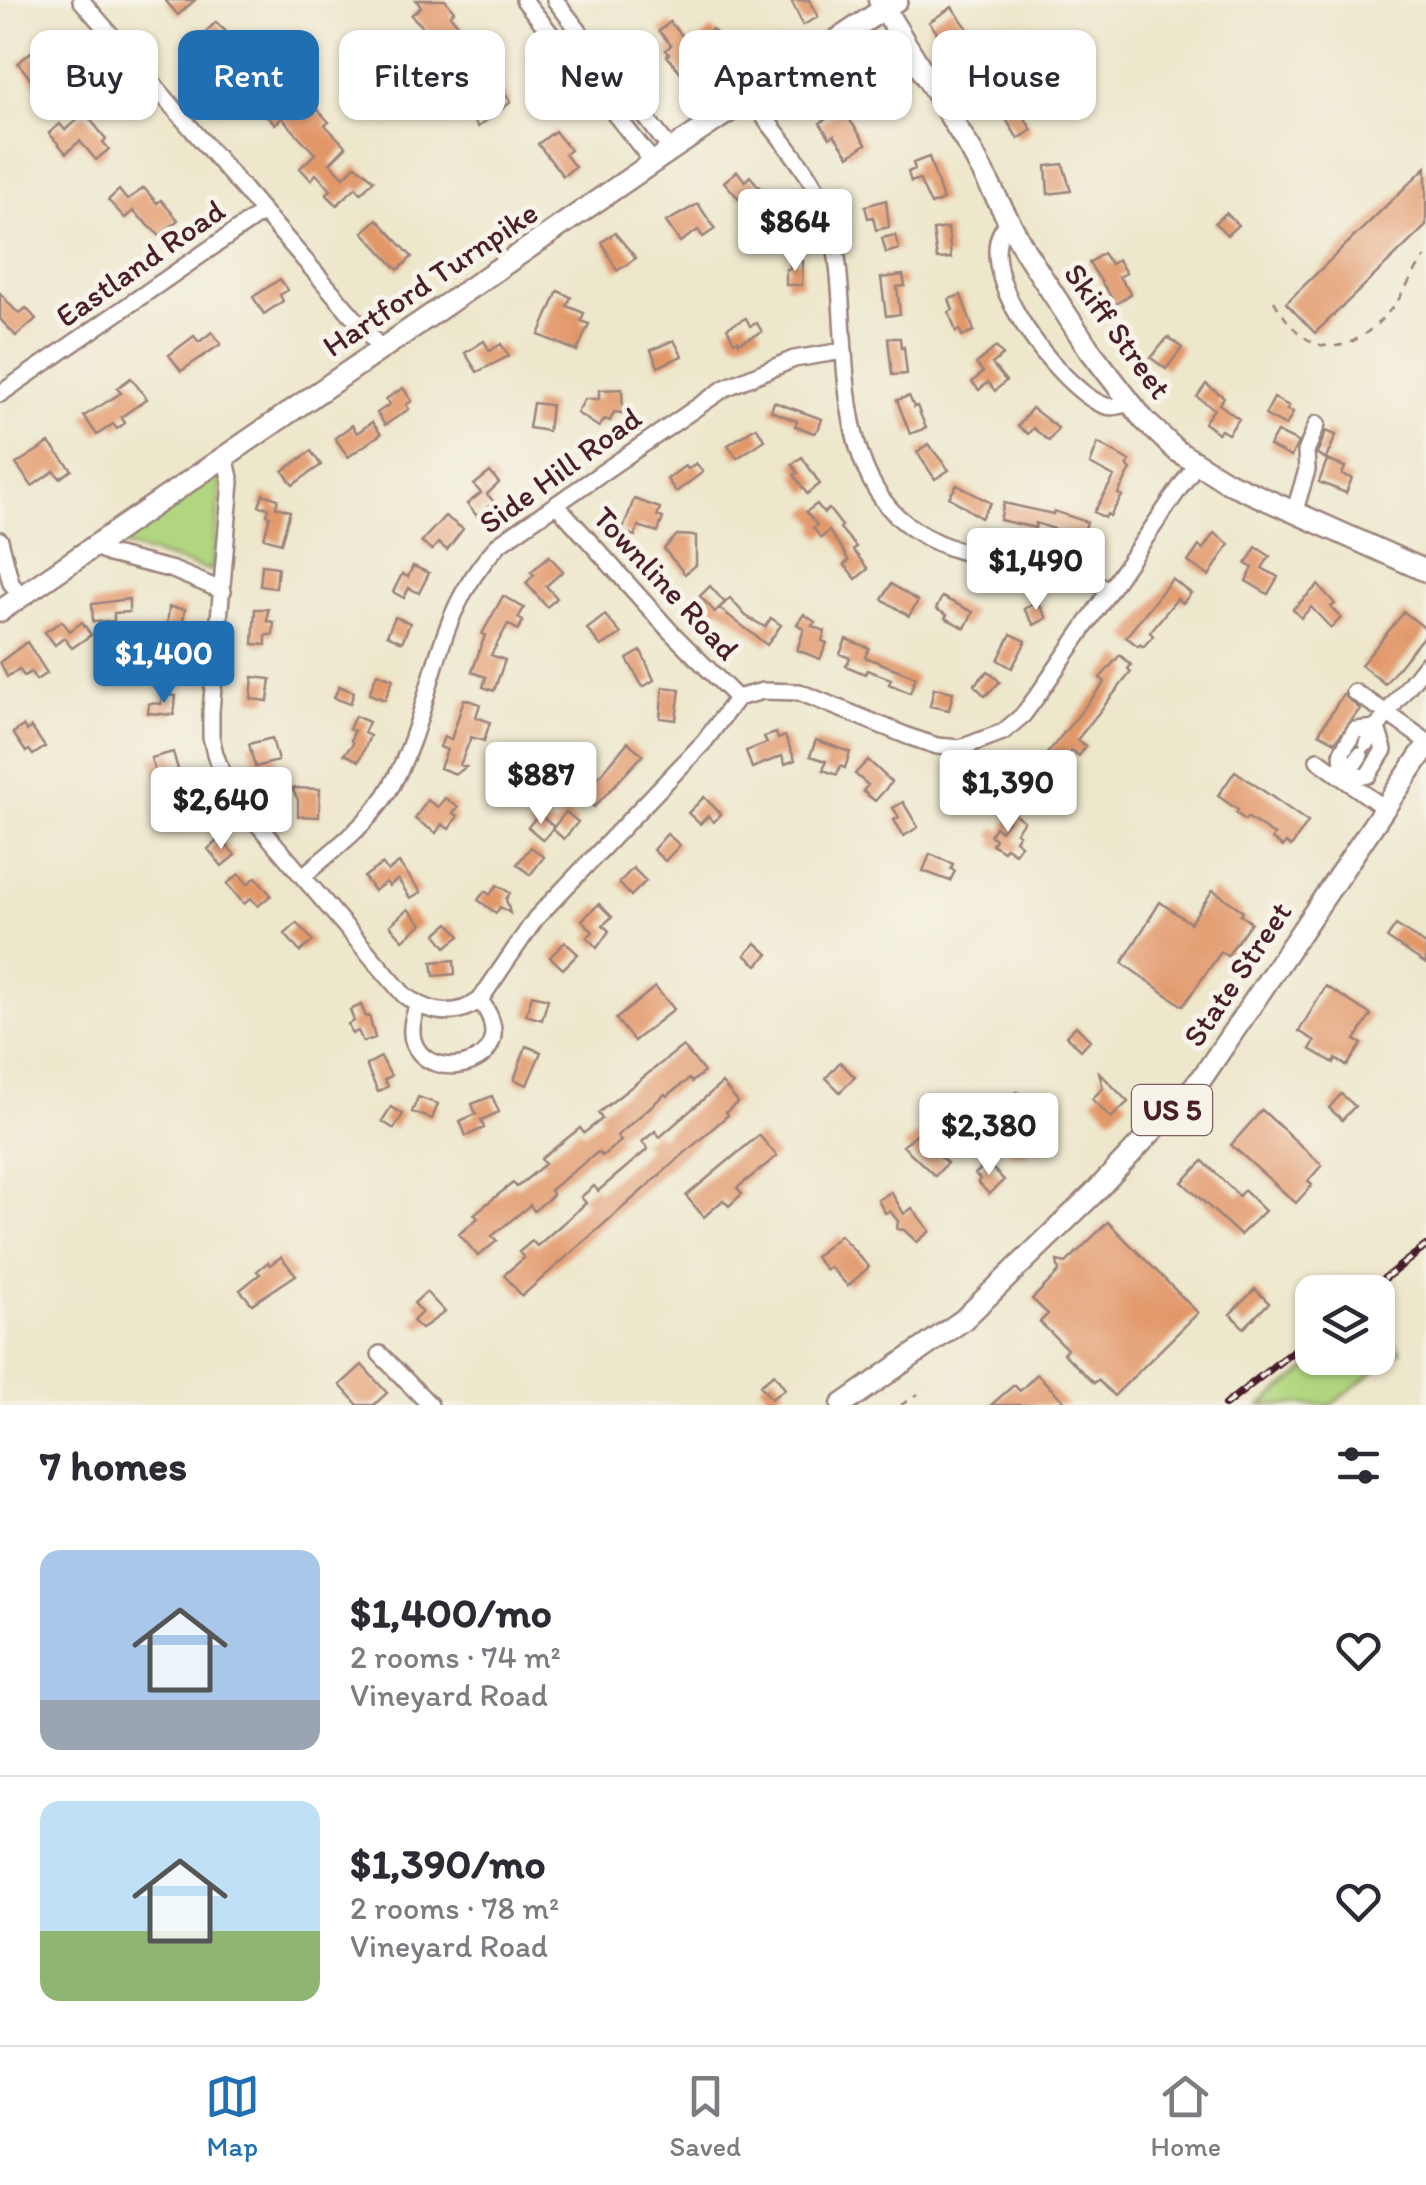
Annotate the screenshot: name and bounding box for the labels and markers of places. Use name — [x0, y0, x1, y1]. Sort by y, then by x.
pin: $864 — [736, 189, 854, 274]
pin: $1,490 — [955, 528, 1117, 613]
pin: $1,400 — [83, 621, 245, 706]
pin: $887 — [482, 742, 600, 827]
pin: $1,390 — [927, 750, 1089, 835]
pin: $2,640 — [140, 767, 302, 852]
pin: $2,380 — [908, 1093, 1070, 1178]

